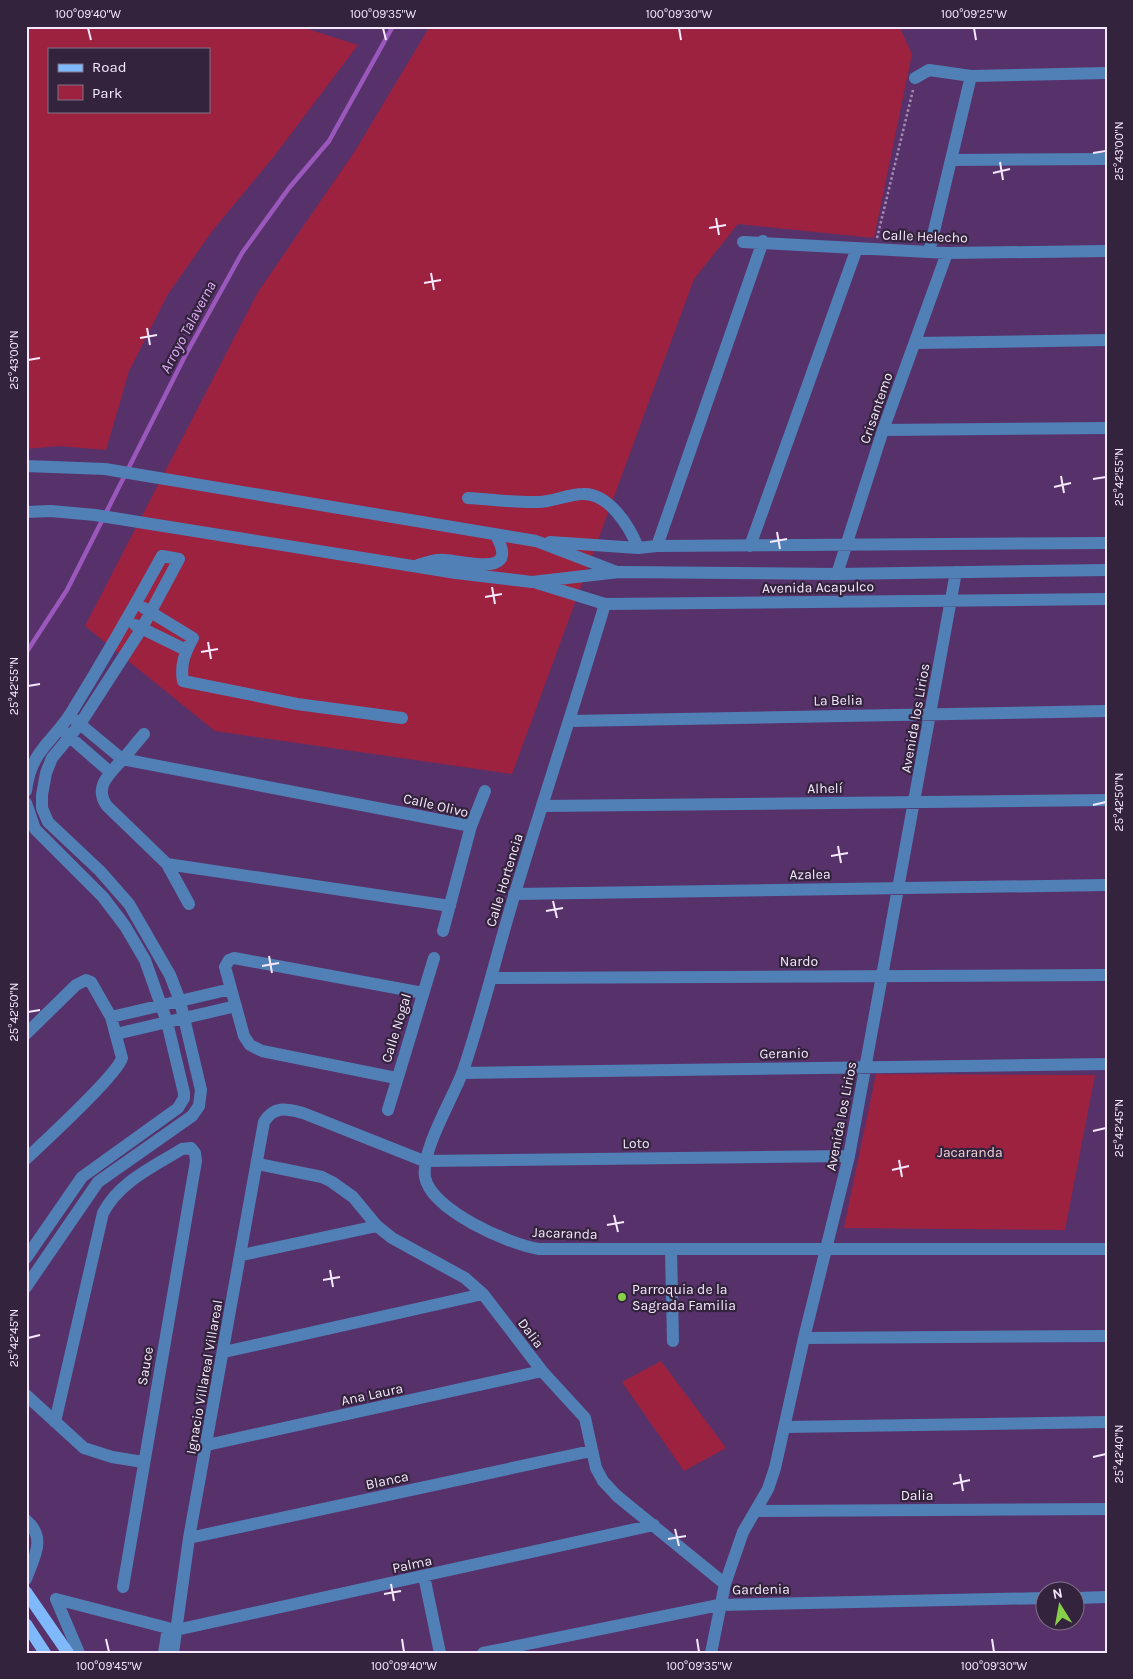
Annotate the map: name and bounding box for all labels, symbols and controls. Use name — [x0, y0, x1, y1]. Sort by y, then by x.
text: 100°09'40"W — [55, 7, 121, 21]
text: 100°09'35"W — [350, 7, 416, 21]
text: 100°09'30"W — [646, 7, 713, 21]
text: 100°09'25"W — [941, 7, 1007, 21]
legend — [48, 48, 210, 112]
text: Road — [92, 58, 127, 76]
text: Park — [92, 84, 122, 102]
text: 25°43'00"N — [1112, 121, 1126, 181]
street label: Calle Helecho — [882, 227, 968, 246]
water label: Arroyo Talaverna — [156, 278, 220, 376]
text: 25°43'00"N — [7, 330, 21, 390]
street label: Crisantemo — [856, 370, 897, 446]
text: 25°42'55"N — [1112, 448, 1126, 506]
street label: Avenida Acapulco — [762, 578, 874, 597]
text: 25°42'55"N — [7, 657, 21, 715]
street label: Avenida los Lirios — [897, 662, 934, 774]
street label: La Belia — [813, 692, 863, 709]
text: 25°42'50"N — [1112, 773, 1126, 831]
street label: Alhelí — [807, 780, 844, 797]
street label: Calle Olivo — [402, 790, 470, 821]
street label: Calle Hortencia — [482, 831, 527, 929]
street label: Azalea — [789, 866, 831, 883]
street label: Nardo — [780, 953, 818, 970]
text: 25°42'50"N — [7, 983, 21, 1041]
street label: Calle Nogal — [378, 992, 415, 1065]
street label: Geranio — [759, 1045, 809, 1062]
street label: Avenida los Lirios — [823, 1060, 860, 1172]
text: 25°42'45"N — [1112, 1099, 1126, 1157]
street label: Loto — [622, 1135, 650, 1152]
park label: Jacaranda — [937, 1144, 1003, 1161]
street label: Jacaranda — [532, 1224, 598, 1243]
place label: Parroquia de la Sagrada Familia — [632, 1281, 736, 1314]
marker: Parroquia de la Sagrada Familia — [616, 1291, 628, 1303]
street label: Ignacio Villareal Villareal — [183, 1298, 226, 1456]
text: 25°42'45"N — [7, 1309, 21, 1367]
street label: Dalia — [514, 1315, 547, 1351]
street label: Sauce — [134, 1345, 157, 1387]
street label: Ana Laura — [340, 1380, 405, 1409]
text: 25°42'40"N — [1112, 1425, 1126, 1483]
street label: Blanca — [364, 1468, 410, 1493]
street label: Dalia — [901, 1487, 933, 1504]
street label: Palma — [391, 1552, 434, 1577]
street label: Gardenia — [732, 1580, 790, 1599]
north arrow — [1036, 1582, 1086, 1632]
text: N — [1051, 1584, 1064, 1603]
text: 100°09'45"W — [76, 1659, 142, 1673]
text: 100°09'40"W — [371, 1659, 437, 1673]
text: 100°09'35"W — [666, 1659, 732, 1673]
text: 100°09'30"W — [961, 1659, 1028, 1673]

